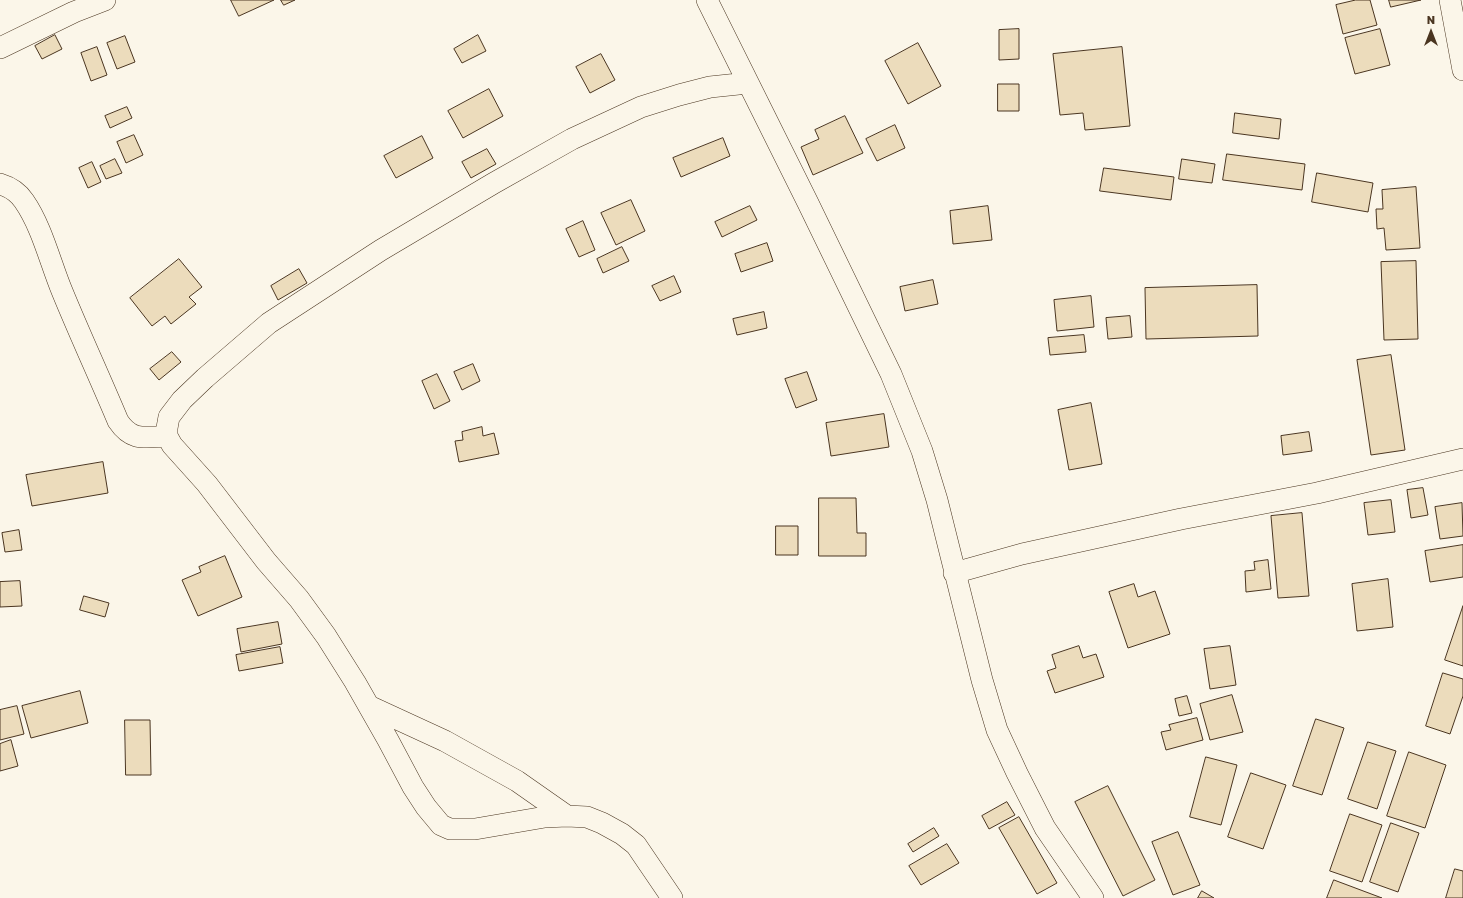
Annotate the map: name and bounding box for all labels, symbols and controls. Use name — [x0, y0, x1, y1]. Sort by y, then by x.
north arrow — [1411, 12, 1451, 52]
text: N — [1427, 13, 1435, 26]

